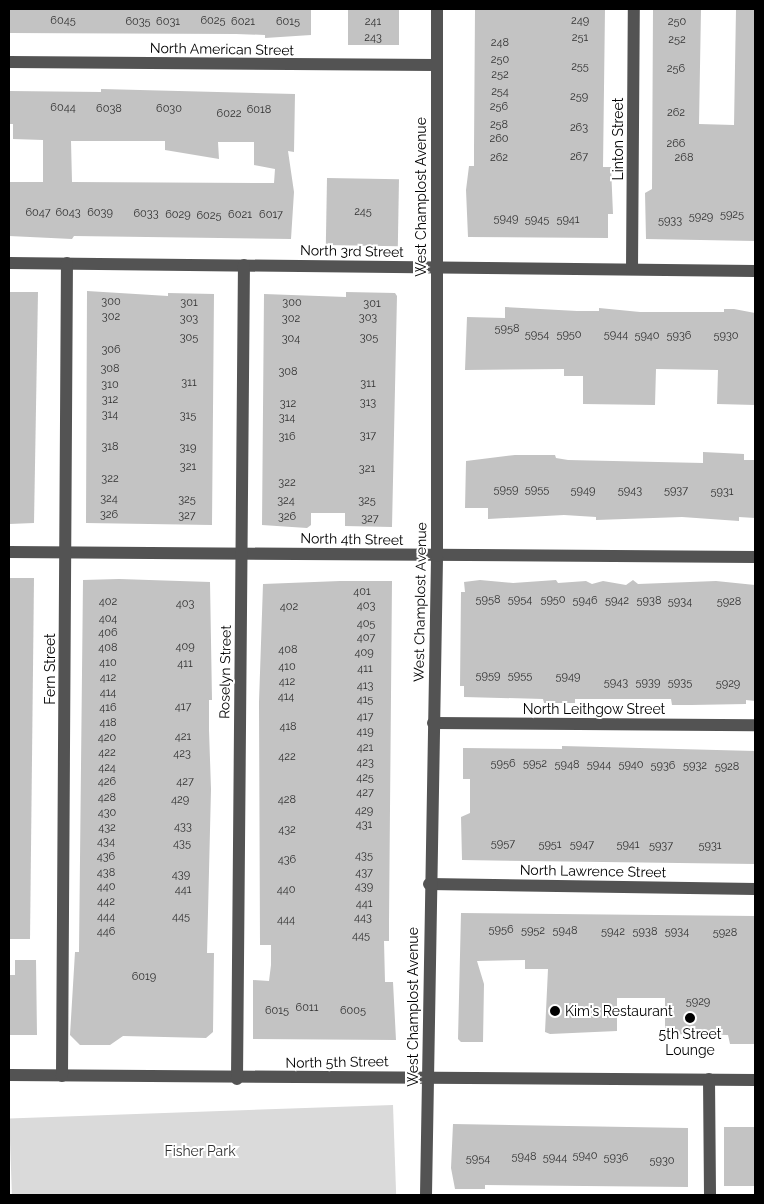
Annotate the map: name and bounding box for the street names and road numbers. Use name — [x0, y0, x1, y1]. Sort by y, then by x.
street label: North American Street — [149, 39, 295, 59]
street label: Linton Street — [610, 98, 626, 180]
street label: West Champlost Avenue — [413, 117, 429, 277]
street label: North 3rd Street — [300, 242, 404, 260]
street label: West Champlost Avenue — [410, 522, 430, 682]
street label: North 4th Street — [300, 530, 404, 548]
street label: Roselyn Street — [216, 625, 234, 719]
street label: Fern Street — [42, 633, 58, 705]
street label: North Leithgow Street — [523, 701, 665, 717]
street label: North Lawrence Street — [520, 861, 666, 881]
street label: West Champlost Avenue — [405, 927, 421, 1087]
street label: North 5th Street — [285, 1053, 389, 1071]

